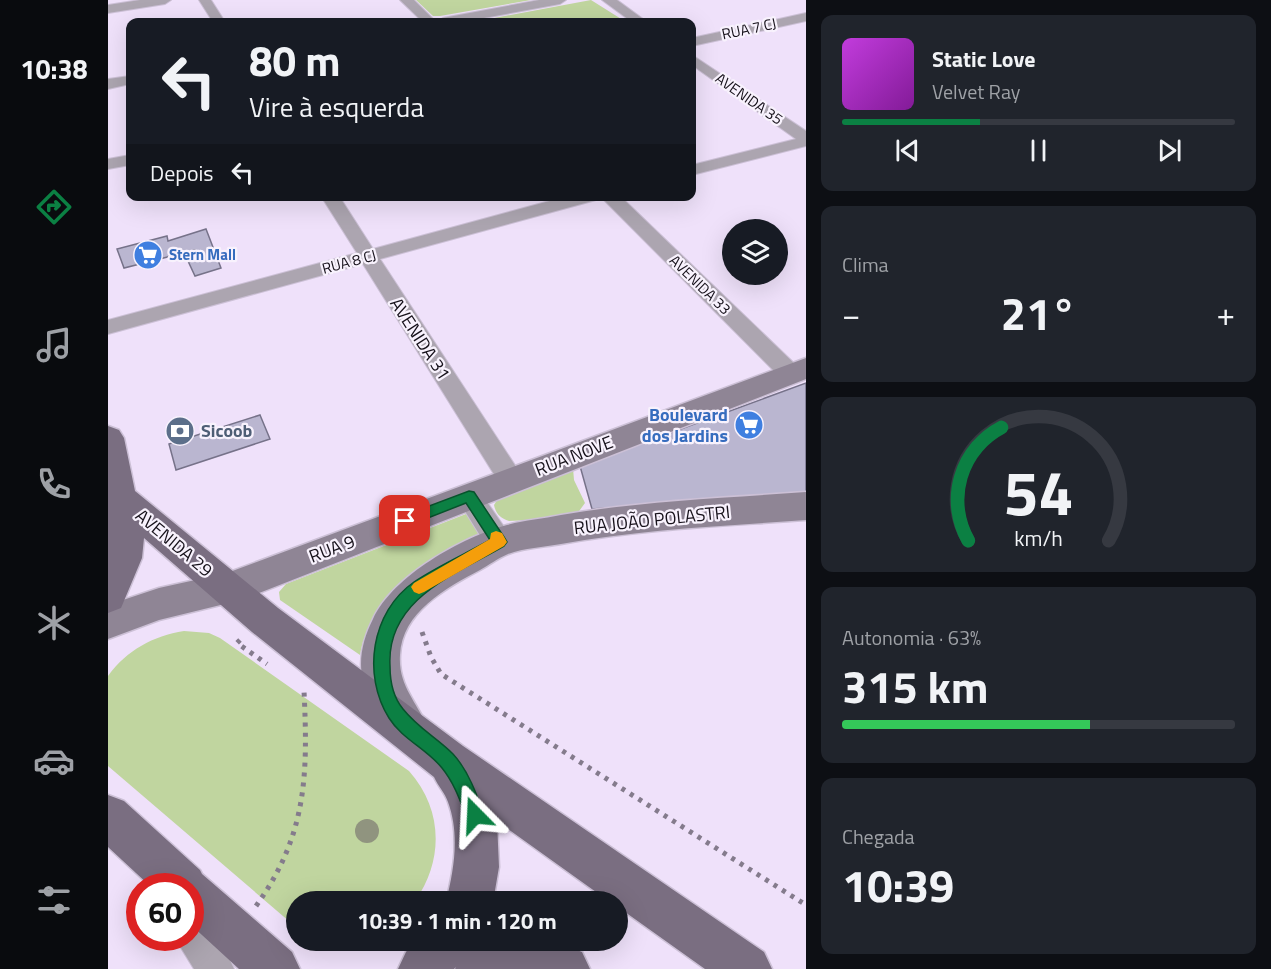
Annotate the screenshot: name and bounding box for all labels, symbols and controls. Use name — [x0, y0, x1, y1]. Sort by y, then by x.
street label: RUA 7 CJ — [720, 12, 778, 45]
text: 80 m — [249, 28, 341, 92]
icon: left — [150, 42, 228, 120]
text: Static Love — [932, 42, 1035, 76]
text: 10:38 — [20, 48, 88, 89]
street label: AVENIDA 35 — [711, 67, 788, 130]
text: Velvet Ray — [932, 76, 1021, 107]
text: Vire à esquerda — [249, 86, 424, 127]
icon: previous — [891, 134, 924, 167]
icon: pause — [1022, 134, 1055, 167]
icon: next — [1153, 134, 1186, 167]
text: Depois — [150, 156, 214, 190]
icon: left — [226, 156, 259, 189]
icon: directions — [33, 186, 75, 228]
map controls — [722, 219, 788, 285]
button: layers — [722, 219, 788, 285]
supermarket icon: Stern Mall — [132, 239, 164, 271]
place label: Stern Mall — [169, 243, 236, 266]
street label: RUA 8 CJ — [319, 243, 378, 280]
street label: AVENIDA 33 — [664, 249, 736, 320]
text: Clima — [842, 249, 889, 280]
text: 21° — [1001, 279, 1076, 347]
text: − — [842, 289, 860, 339]
text: + — [1217, 289, 1235, 339]
street label: AVENIDA 31 — [384, 292, 457, 385]
icon: music — [33, 324, 75, 366]
place label: Boulevard dos Jardins — [642, 401, 728, 449]
supermarket icon: Boulevard dos Jardins — [733, 409, 765, 441]
bank icon: Sicoob — [164, 415, 196, 447]
place label: Sicoob — [201, 417, 253, 444]
street label: RUA NOVE — [531, 428, 617, 483]
text: 54 — [1004, 445, 1073, 540]
icon: phone — [33, 463, 75, 505]
pin — [379, 495, 430, 546]
street label: RUA JOÃO POLASTRI — [572, 498, 731, 541]
street label: AVENIDA 29 — [130, 502, 219, 583]
icon: arrive — [388, 504, 421, 537]
text: km/h — [1014, 523, 1063, 555]
street label: RUA 9 — [305, 527, 359, 570]
icon: climate — [33, 602, 75, 644]
text: Autonomia · 63% — [842, 622, 981, 653]
text: 315 km — [842, 652, 988, 720]
icon: car — [33, 740, 75, 782]
position arrow — [443, 783, 507, 847]
text: Chegada — [842, 821, 915, 852]
text: 10:39 — [842, 851, 954, 919]
speed limit sign: 60 — [126, 873, 204, 951]
icon: filters — [33, 879, 75, 921]
text: 10:39 · 1 min · 120 m — [357, 904, 557, 938]

